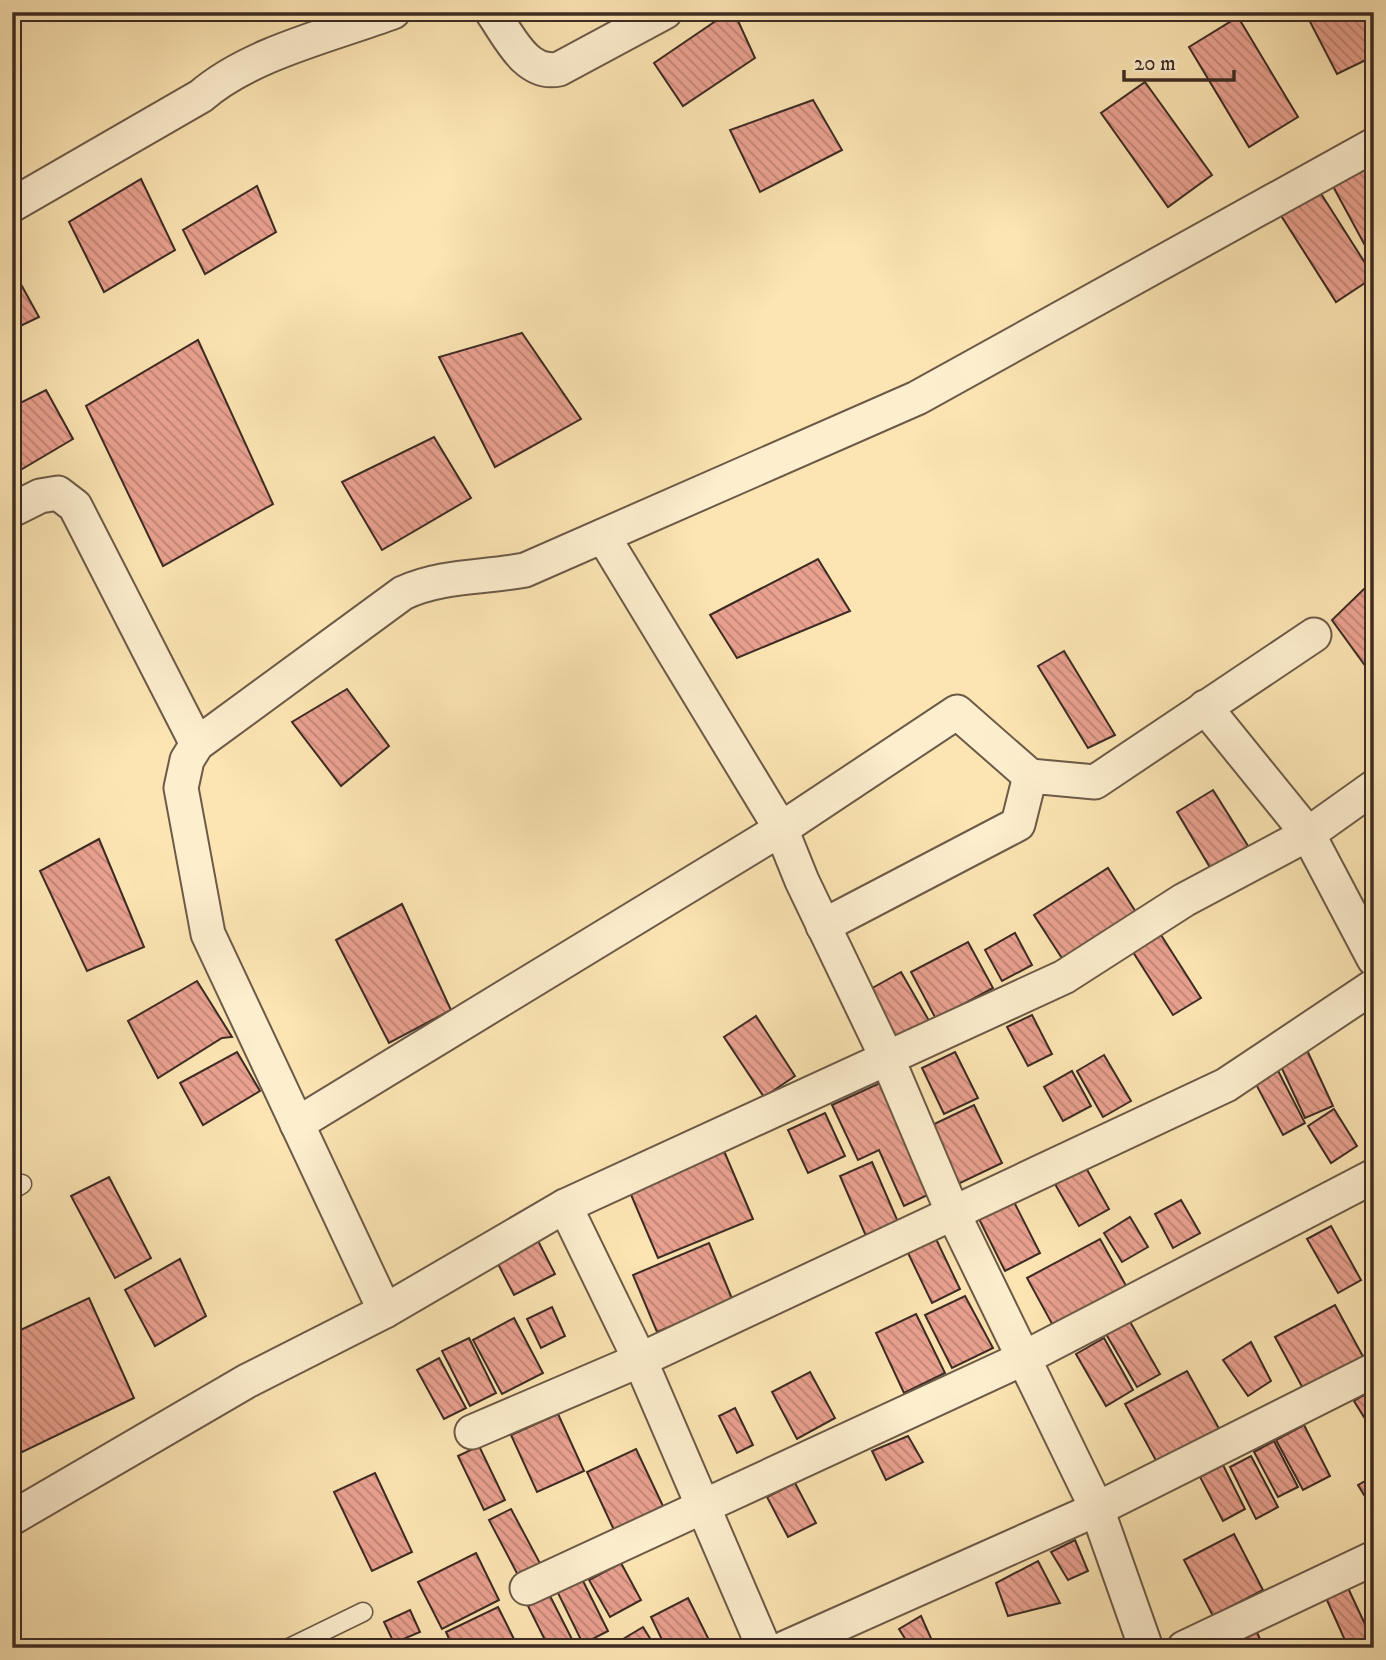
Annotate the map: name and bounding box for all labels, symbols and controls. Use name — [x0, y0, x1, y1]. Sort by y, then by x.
scale bar — [1124, 38, 1234, 82]
text: 20 m — [1134, 51, 1176, 77]

